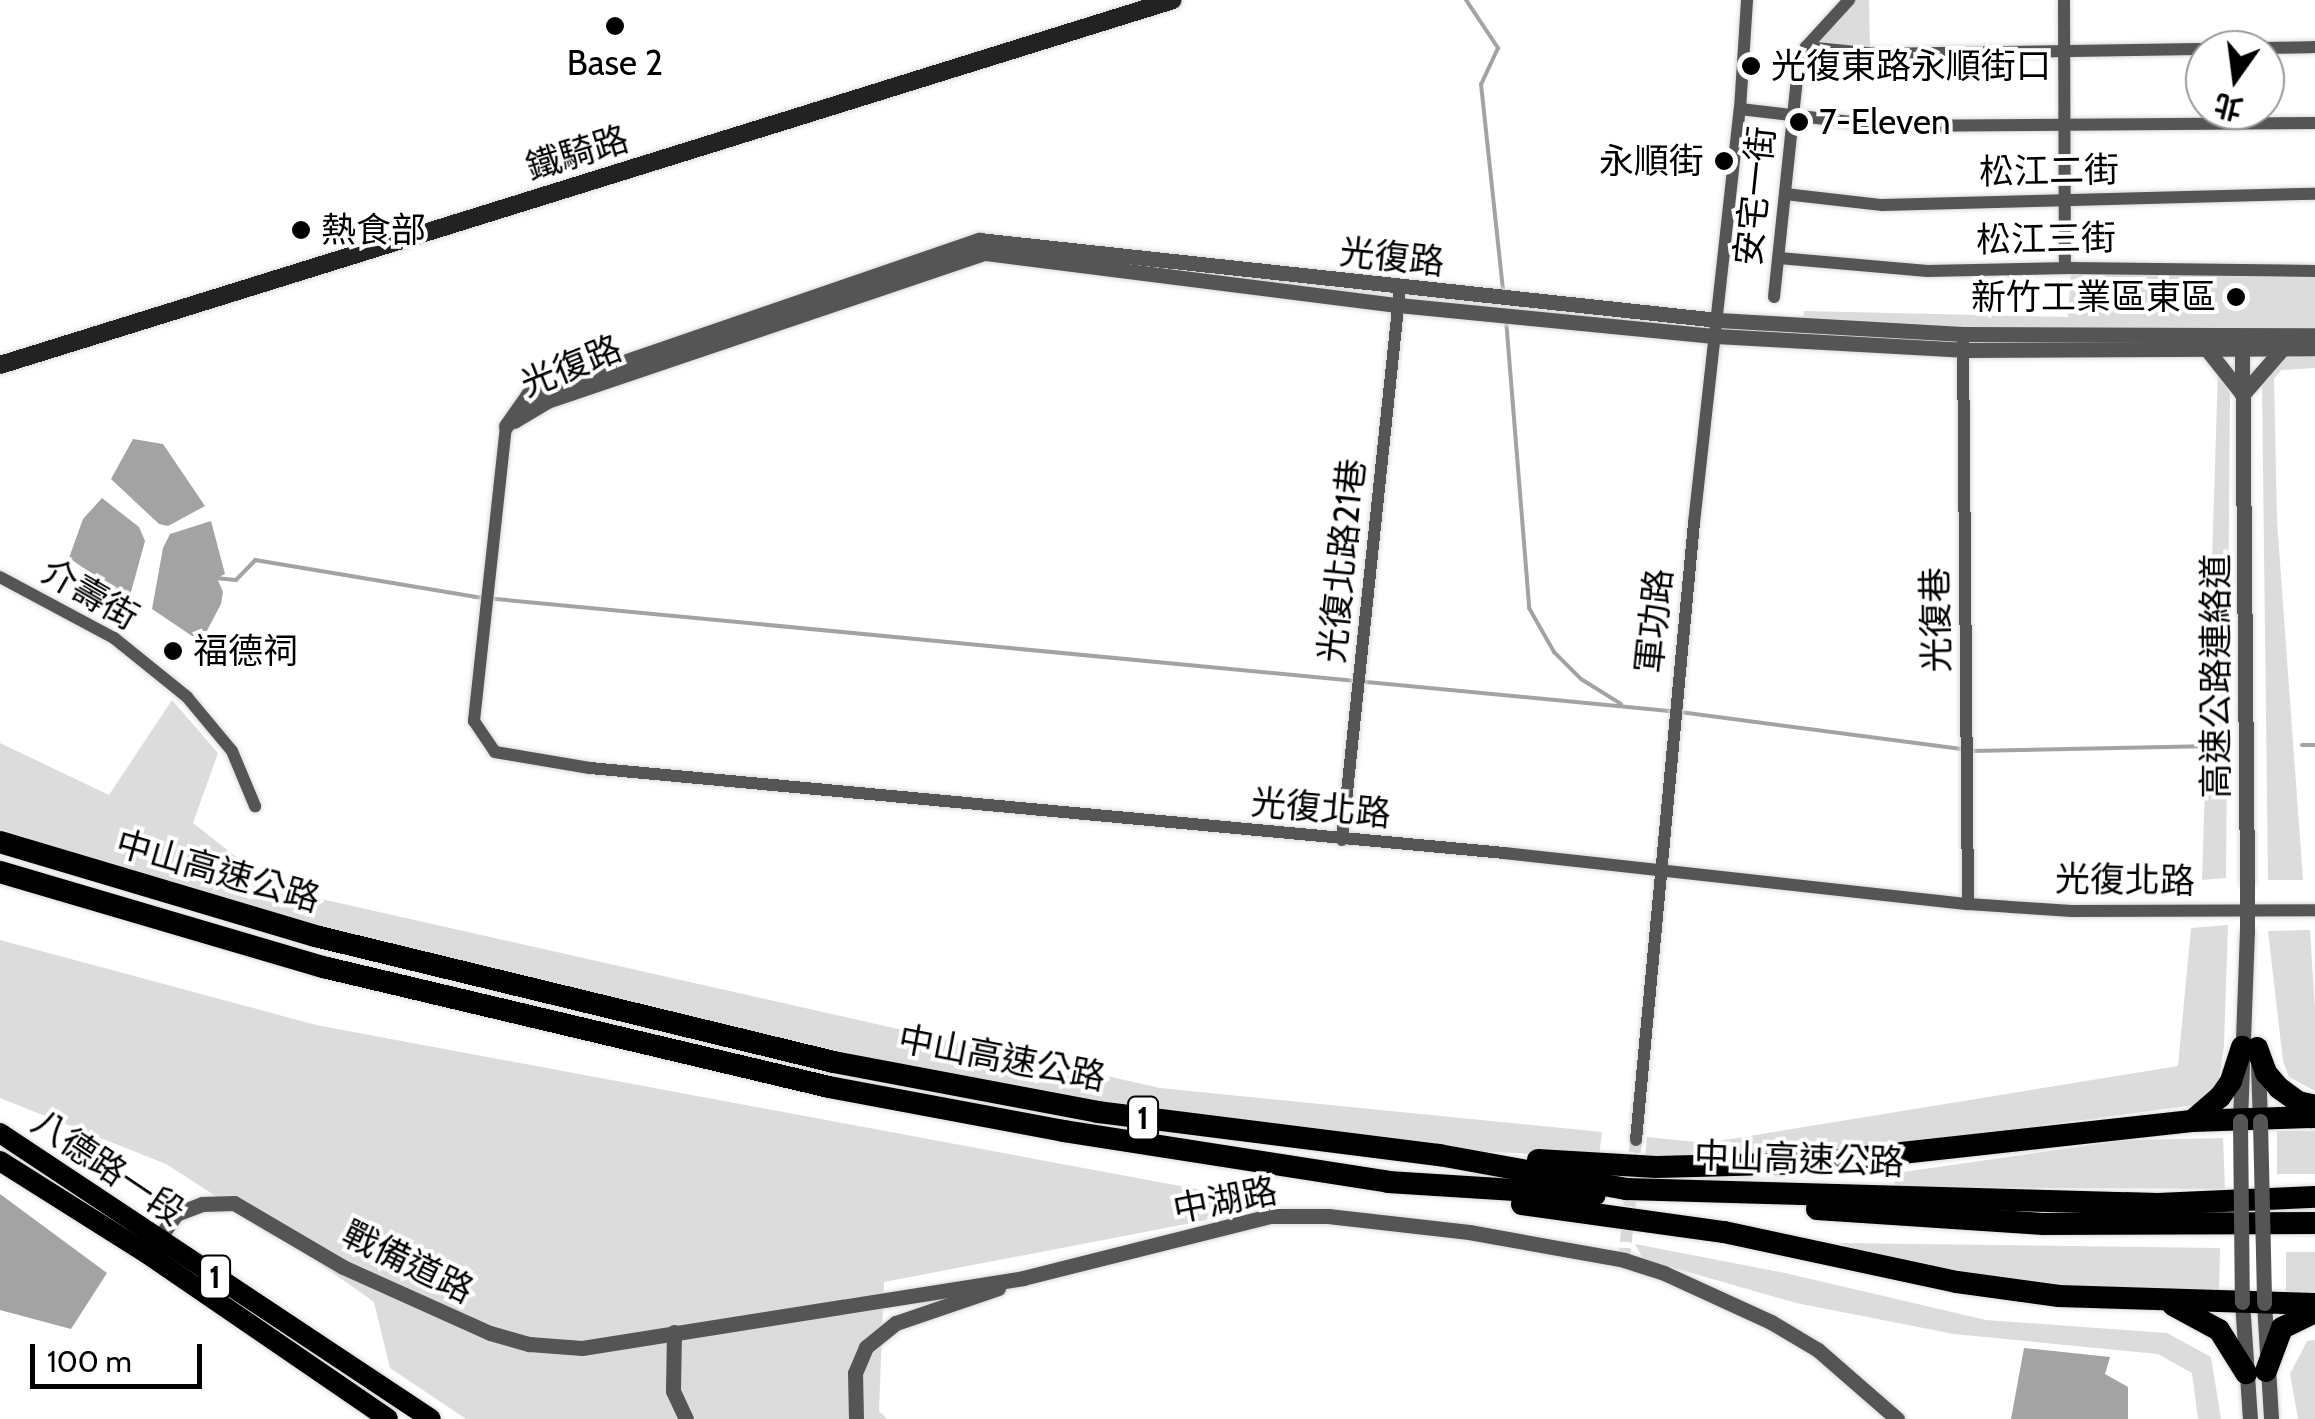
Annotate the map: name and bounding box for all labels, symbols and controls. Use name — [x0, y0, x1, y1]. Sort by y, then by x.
marker: Base 2 — [604, 15, 626, 37]
north arrow — [2185, 30, 2285, 130]
place label: Base 2 — [567, 42, 663, 84]
place label: 光復東路永順街口 — [1771, 45, 2051, 87]
marker: 光復東路永順街口 — [1740, 55, 1762, 77]
text: 北 — [2211, 87, 2246, 127]
place label: 7-Eleven — [1819, 101, 1950, 143]
marker: 7-Eleven — [1788, 111, 1810, 133]
street label: 鐵騎路 — [521, 118, 633, 188]
street label: 安宅一街 — [1727, 124, 1783, 268]
place label: 永順街 — [1599, 140, 1704, 182]
street label: 松江二街 — [1979, 149, 2119, 193]
marker: 永順街 — [1713, 150, 1735, 172]
place label: 熱食部 — [321, 209, 426, 251]
street label: 松江三街 — [1976, 217, 2116, 261]
marker: 熱食部 — [290, 219, 312, 241]
street label: 光復路 — [1338, 231, 1446, 283]
place label: 新竹工業區東區 — [1971, 276, 2216, 318]
marker: 新竹工業區東區 — [2225, 286, 2247, 308]
street label: 光復路 — [514, 327, 628, 405]
street label: 光復北路21巷 — [1310, 457, 1374, 665]
street label: 介壽街 — [34, 550, 146, 638]
street label: 高速公路連絡道 — [2195, 554, 2237, 798]
street label: 軍功路 — [1628, 567, 1680, 675]
street label: 光復巷 — [1914, 567, 1958, 673]
place label: 福德祠 — [193, 630, 298, 672]
marker: 福德祠 — [162, 640, 184, 662]
street label: 光復北路 — [1249, 781, 1393, 835]
street label: 中山高速公路 — [111, 822, 325, 920]
street label: 光復北路 — [2055, 858, 2195, 902]
street label: 中山高速公路 — [895, 1017, 1109, 1099]
road number: 1 — [1126, 1091, 1160, 1145]
street label: 八德路一段 — [24, 1101, 192, 1233]
street label: 中山高速公路 — [1693, 1134, 1905, 1184]
street label: 中湖路 — [1169, 1169, 1281, 1231]
street label: 戰備道路 — [336, 1212, 480, 1312]
road number: 1 — [198, 1250, 232, 1304]
scale bar — [35, 1324, 208, 1386]
text: 100 m — [47, 1343, 132, 1380]

